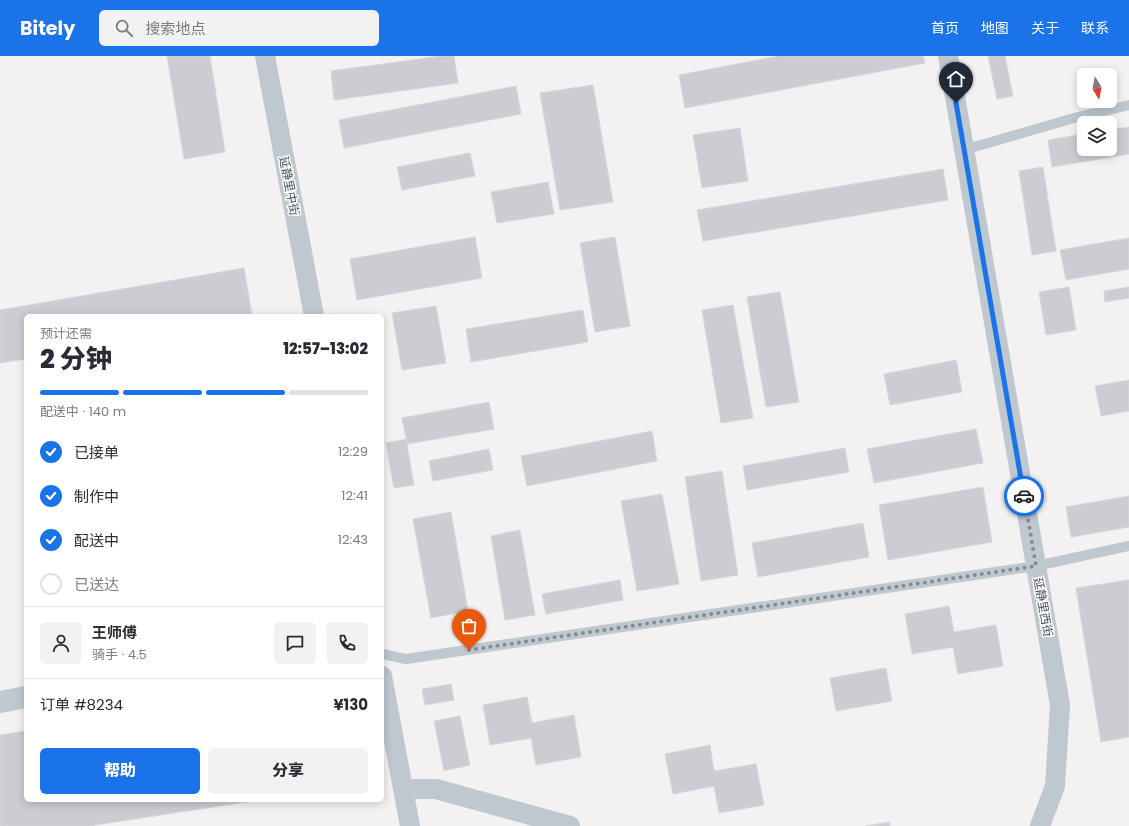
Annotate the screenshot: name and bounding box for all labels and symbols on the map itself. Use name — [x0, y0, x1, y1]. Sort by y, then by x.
pin — [939, 62, 973, 103]
north arrow — [1077, 68, 1117, 108]
street label: 延静里中街 — [275, 155, 304, 217]
courier — [1004, 476, 1044, 516]
street label: 延静里西街 — [1030, 576, 1057, 638]
pin — [452, 609, 486, 650]

